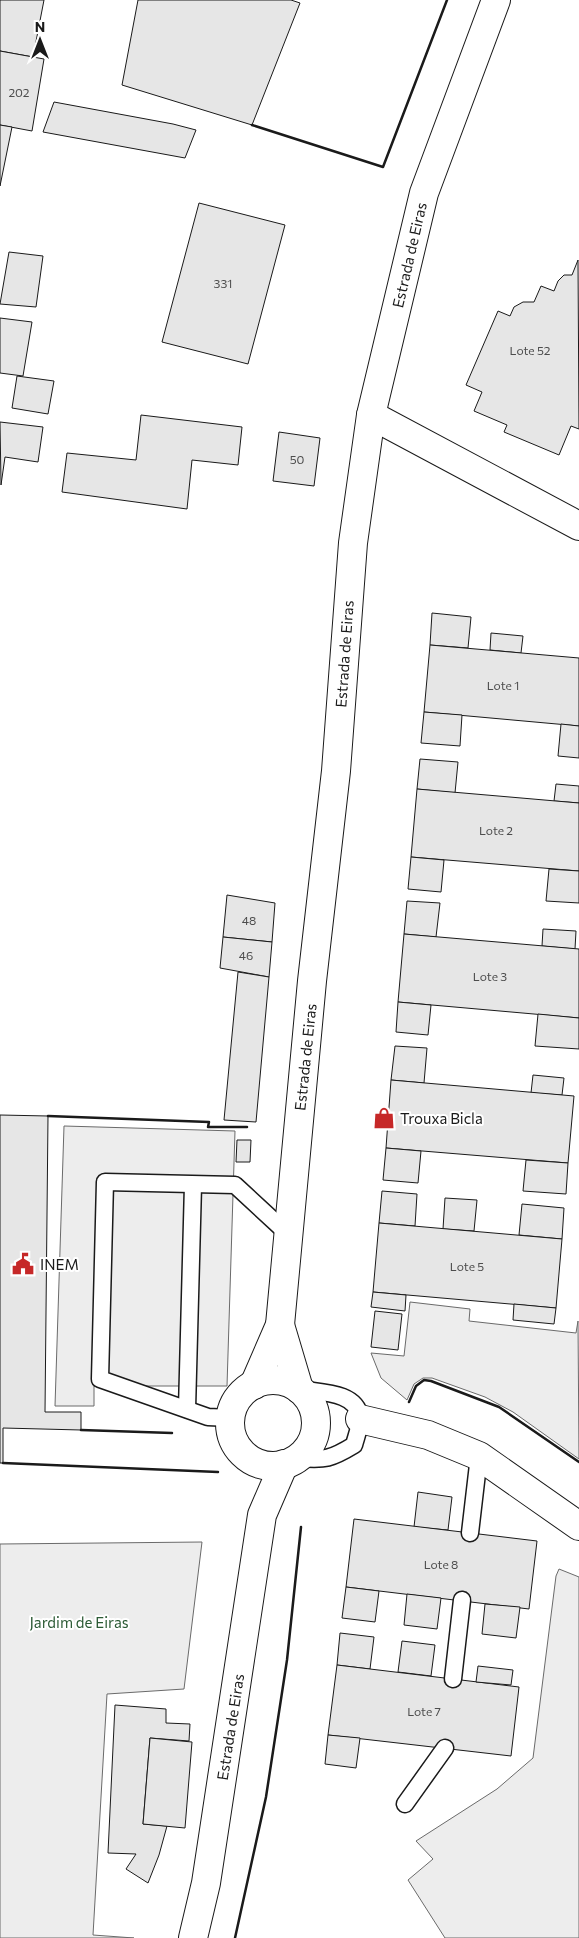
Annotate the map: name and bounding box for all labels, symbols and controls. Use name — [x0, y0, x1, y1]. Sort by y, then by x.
north arrow — [15, 15, 65, 65]
text: N — [35, 18, 45, 35]
house number: 202 — [8, 85, 30, 99]
street label: Estrada de Eiras — [388, 200, 430, 309]
house number: 331 — [214, 276, 232, 290]
house number: Lote 52 — [510, 343, 551, 357]
house number: 50 — [290, 452, 305, 466]
street label: Estrada de Eiras — [331, 600, 357, 708]
house number: Lote 1 — [487, 678, 519, 692]
house number: Lote 2 — [479, 823, 513, 837]
house number: 48 — [242, 913, 256, 927]
house number: 46 — [239, 948, 253, 962]
house number: Lote 3 — [473, 969, 507, 983]
street label: Estrada de Eiras — [290, 1002, 320, 1111]
shop icon: Trouxa Bicla — [371, 1105, 397, 1131]
place label: Trouxa Bicla — [400, 1109, 483, 1127]
public building icon: INEM — [10, 1251, 36, 1277]
place label: INEM — [40, 1255, 79, 1273]
house number: Lote 5 — [450, 1259, 484, 1273]
house number: Lote 8 — [424, 1557, 458, 1571]
park label: Jardim de Eiras — [29, 1613, 129, 1631]
street label: Estrada de Eiras — [213, 1672, 247, 1782]
house number: Lote 7 — [407, 1704, 441, 1718]

